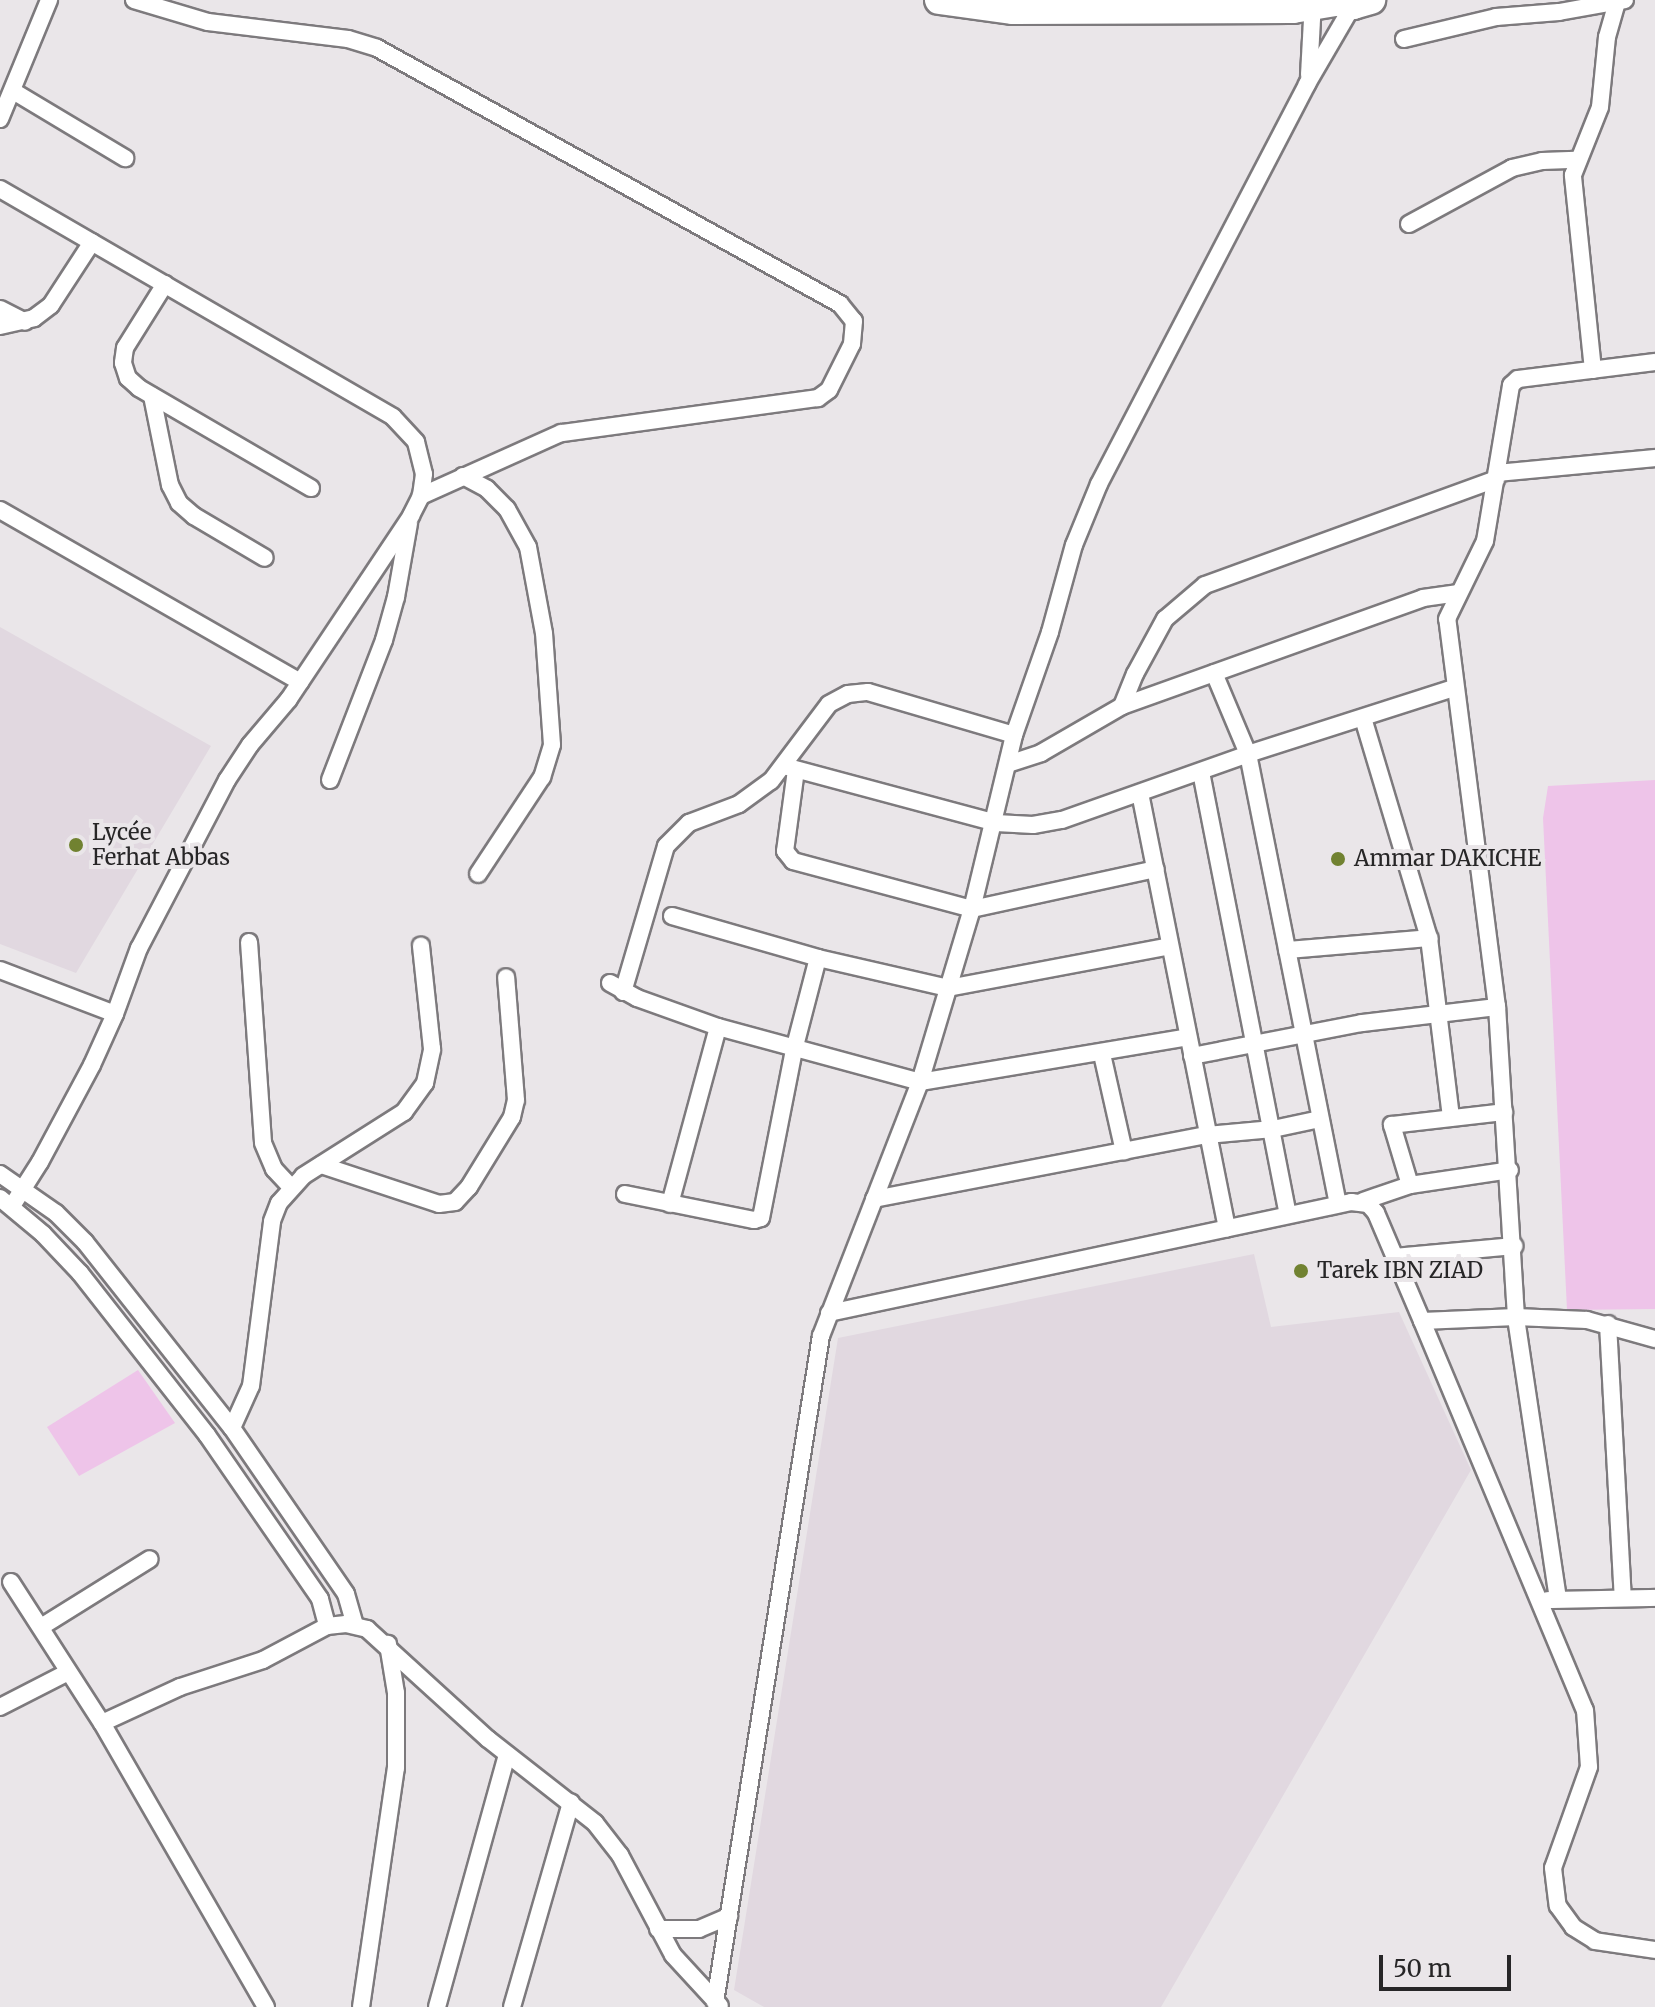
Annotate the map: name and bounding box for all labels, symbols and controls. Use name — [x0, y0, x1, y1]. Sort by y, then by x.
place label: Lycée Ferhat Abbas — [92, 819, 230, 870]
marker: Lycée Ferhat Abbas — [67, 836, 85, 854]
place label: Ammar DAKICHE — [1354, 846, 1541, 872]
marker: Ammar DAKICHE — [1329, 850, 1347, 868]
place label: Tarek IBN ZIAD — [1317, 1258, 1483, 1284]
marker: Tarek IBN ZIAD — [1292, 1262, 1310, 1280]
scale bar — [1383, 1939, 1515, 1989]
text: 50 m — [1393, 1953, 1452, 1984]

